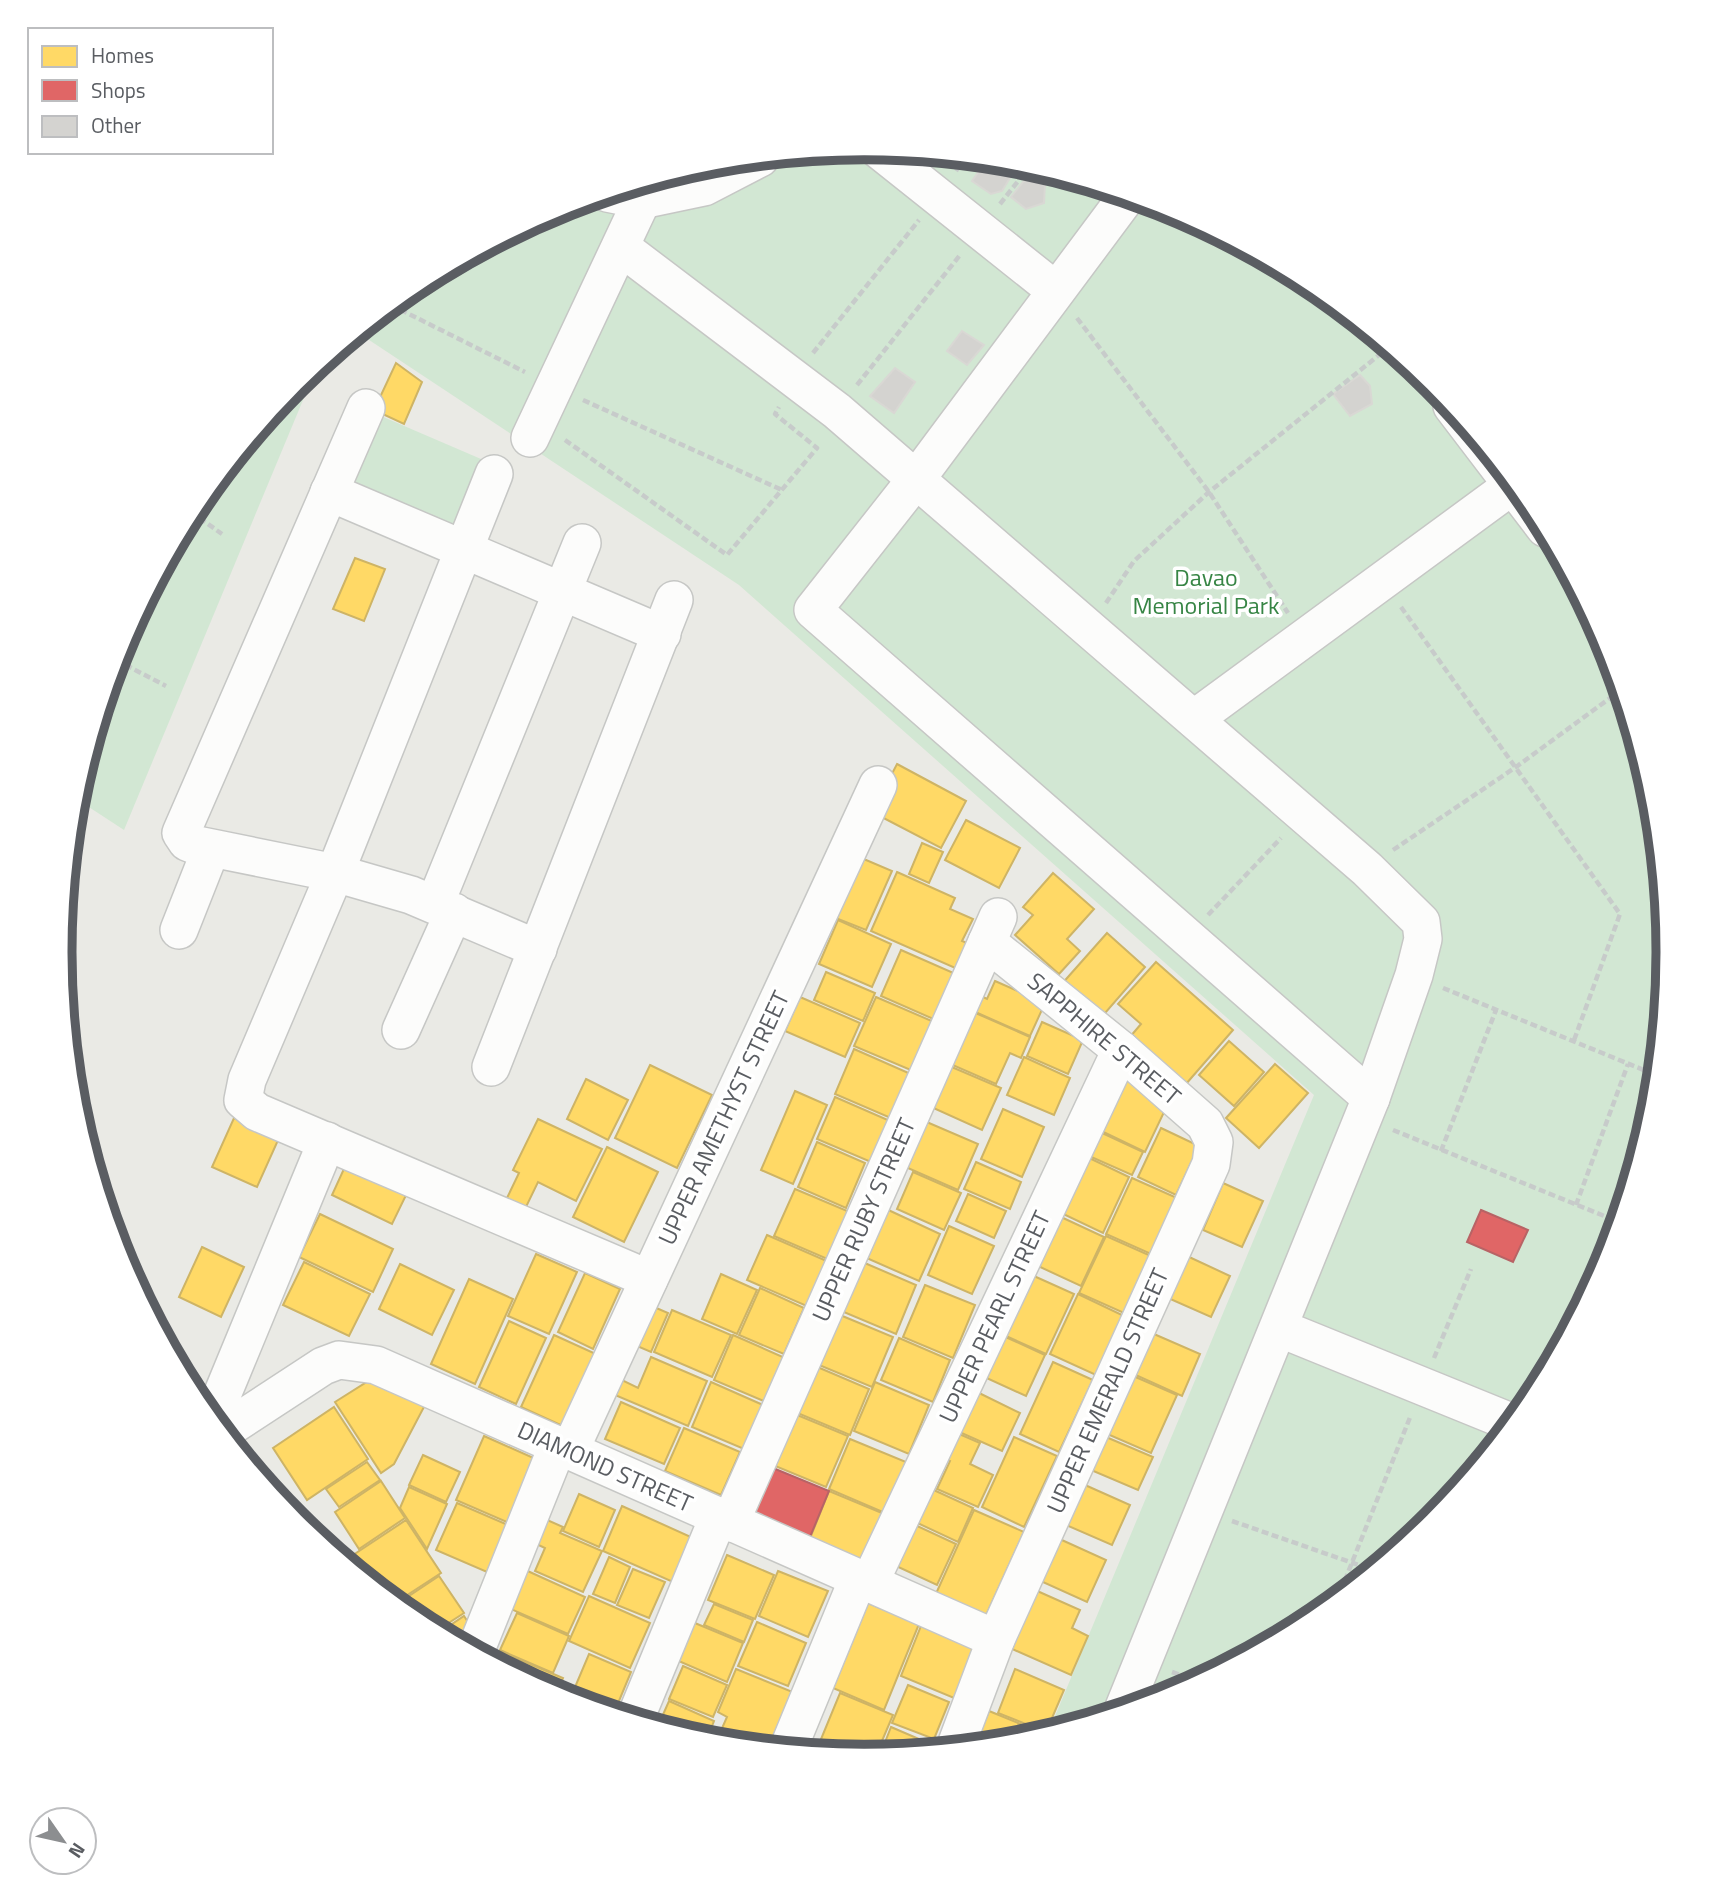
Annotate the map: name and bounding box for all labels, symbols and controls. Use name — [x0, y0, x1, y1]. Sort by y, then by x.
legend — [28, 28, 273, 154]
text: Homes — [91, 39, 154, 71]
text: Shops — [91, 74, 146, 106]
text: Other — [91, 109, 141, 141]
park label: Davao Memorial Park — [1132, 559, 1280, 623]
street label: SAPPHIRE STREET — [1020, 963, 1189, 1114]
street label: UPPER AMETHYST STREET — [648, 984, 798, 1251]
street label: UPPER RUBY STREET — [802, 1112, 924, 1327]
street label: UPPER PEARL STREET — [929, 1204, 1059, 1429]
street label: UPPER EMERALD STREET — [1037, 1262, 1178, 1519]
street label: DIAMOND STREET — [512, 1411, 699, 1521]
north arrow — [28, 1806, 98, 1876]
text: N — [62, 1837, 93, 1864]

